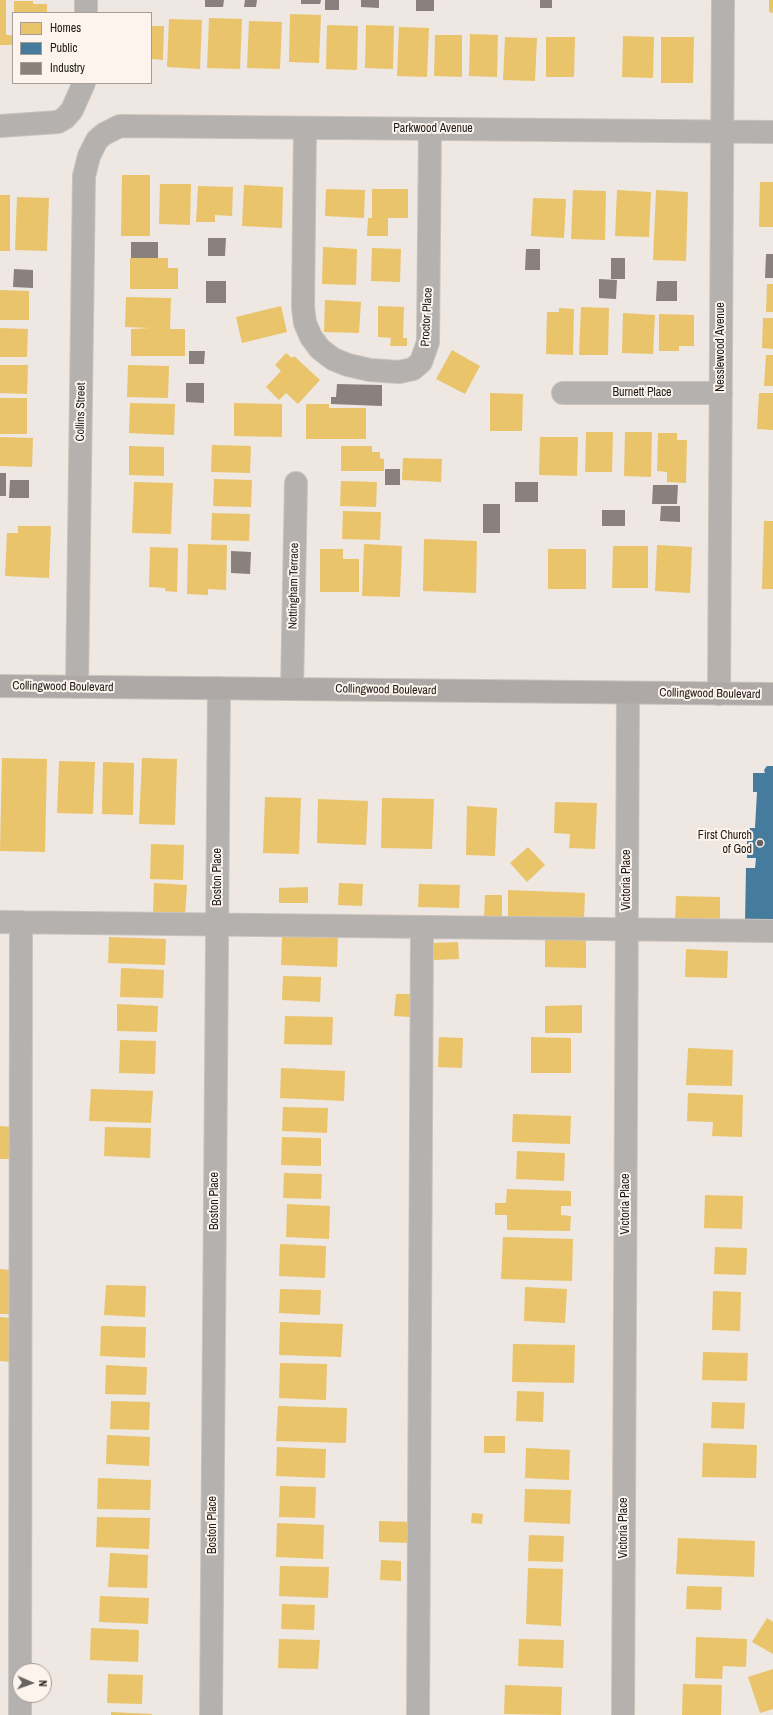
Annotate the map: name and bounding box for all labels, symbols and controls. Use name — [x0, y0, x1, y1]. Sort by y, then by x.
legend — [12, 12, 152, 84]
text: Homes — [50, 20, 81, 36]
text: Public — [50, 40, 77, 56]
text: Industry — [50, 60, 85, 76]
street label: Parkwood Avenue — [393, 122, 473, 136]
street label: Proctor Place — [418, 287, 436, 347]
street label: Nesslewood Avenue — [714, 302, 728, 392]
street label: Collins Street — [73, 382, 89, 442]
street label: Burnett Place — [612, 386, 672, 400]
street label: Nottingham Terrace — [286, 543, 302, 629]
street label: Collingwood Boulevard — [12, 679, 114, 695]
street label: Collingwood Boulevard — [335, 682, 437, 698]
street label: Collingwood Boulevard — [659, 686, 761, 702]
place label: First Church of God — [698, 829, 752, 857]
marker: First Church of God — [755, 838, 765, 848]
street label: Boston Place — [211, 848, 225, 906]
street label: Victoria Place — [620, 849, 634, 911]
street label: Boston Place — [208, 1172, 222, 1230]
street label: Victoria Place — [619, 1173, 633, 1235]
street label: Boston Place — [206, 1496, 220, 1554]
street label: Victoria Place — [617, 1497, 631, 1559]
north arrow — [12, 1663, 52, 1703]
text: N — [36, 1680, 50, 1687]

